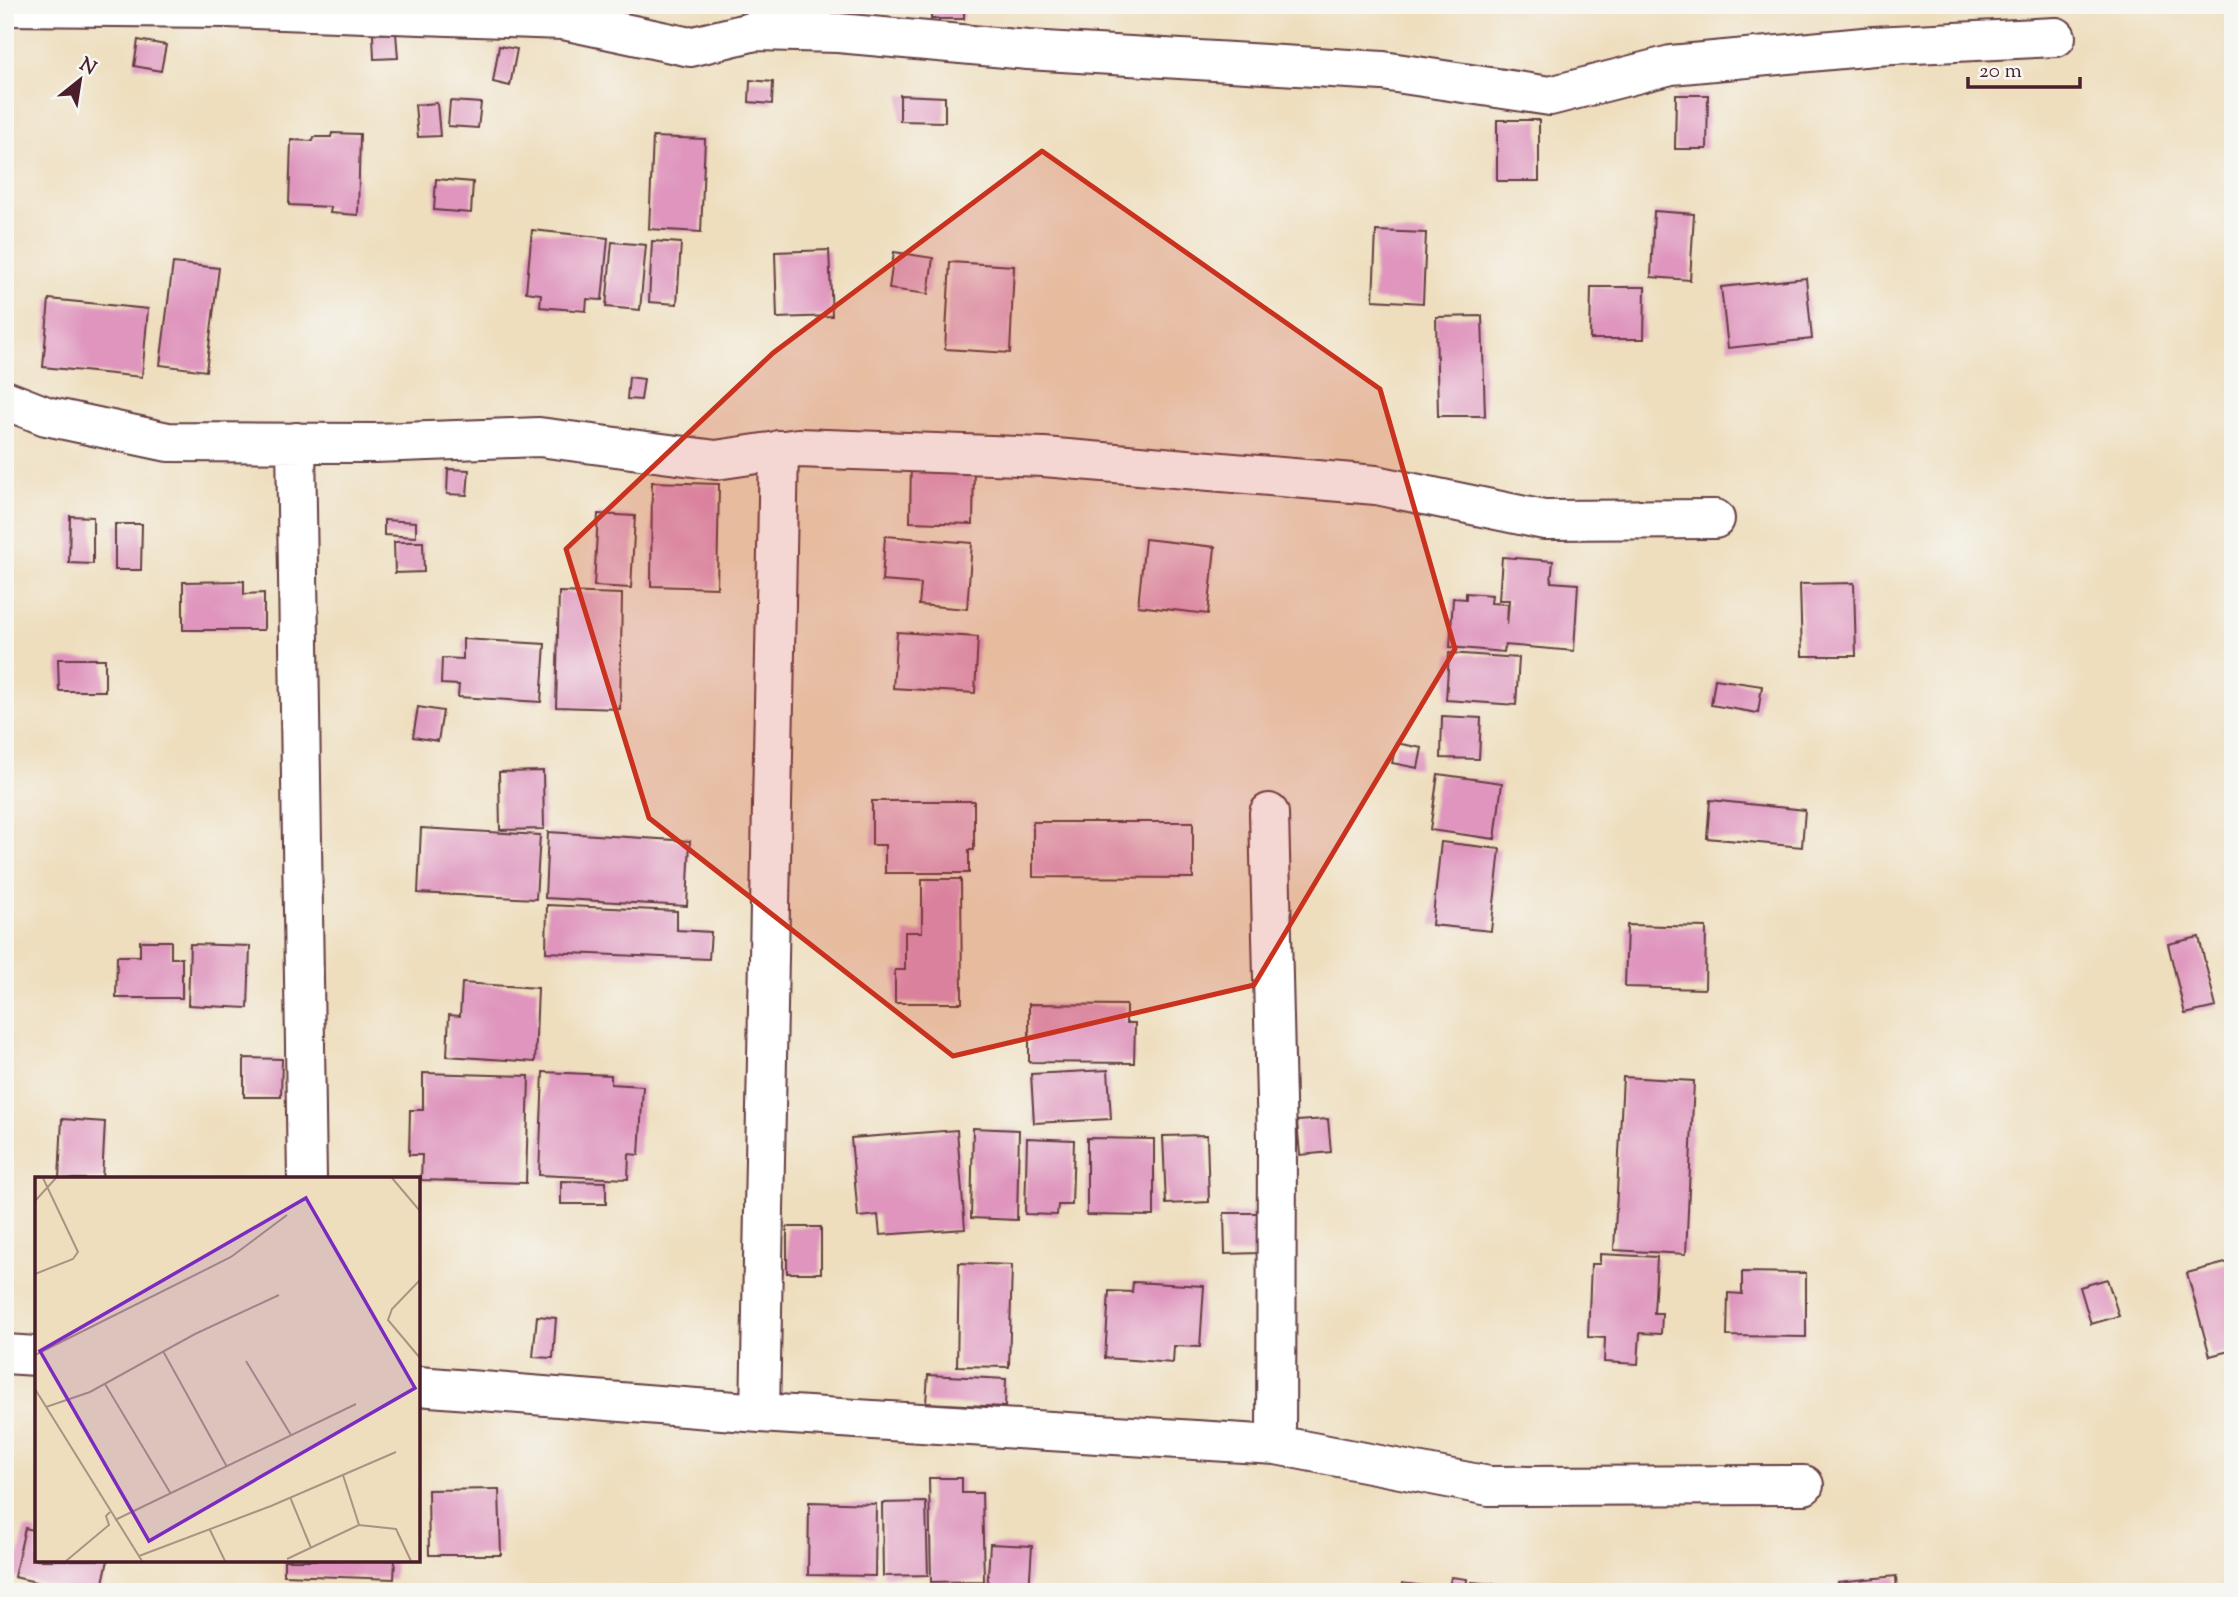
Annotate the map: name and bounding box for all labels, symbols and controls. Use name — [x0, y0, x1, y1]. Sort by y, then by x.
north arrow — [46, 46, 116, 116]
scale bar — [1968, 46, 2080, 90]
text: N — [74, 52, 101, 83]
text: 20 m — [1979, 57, 2022, 87]
inset map — [35, 1177, 420, 1562]

